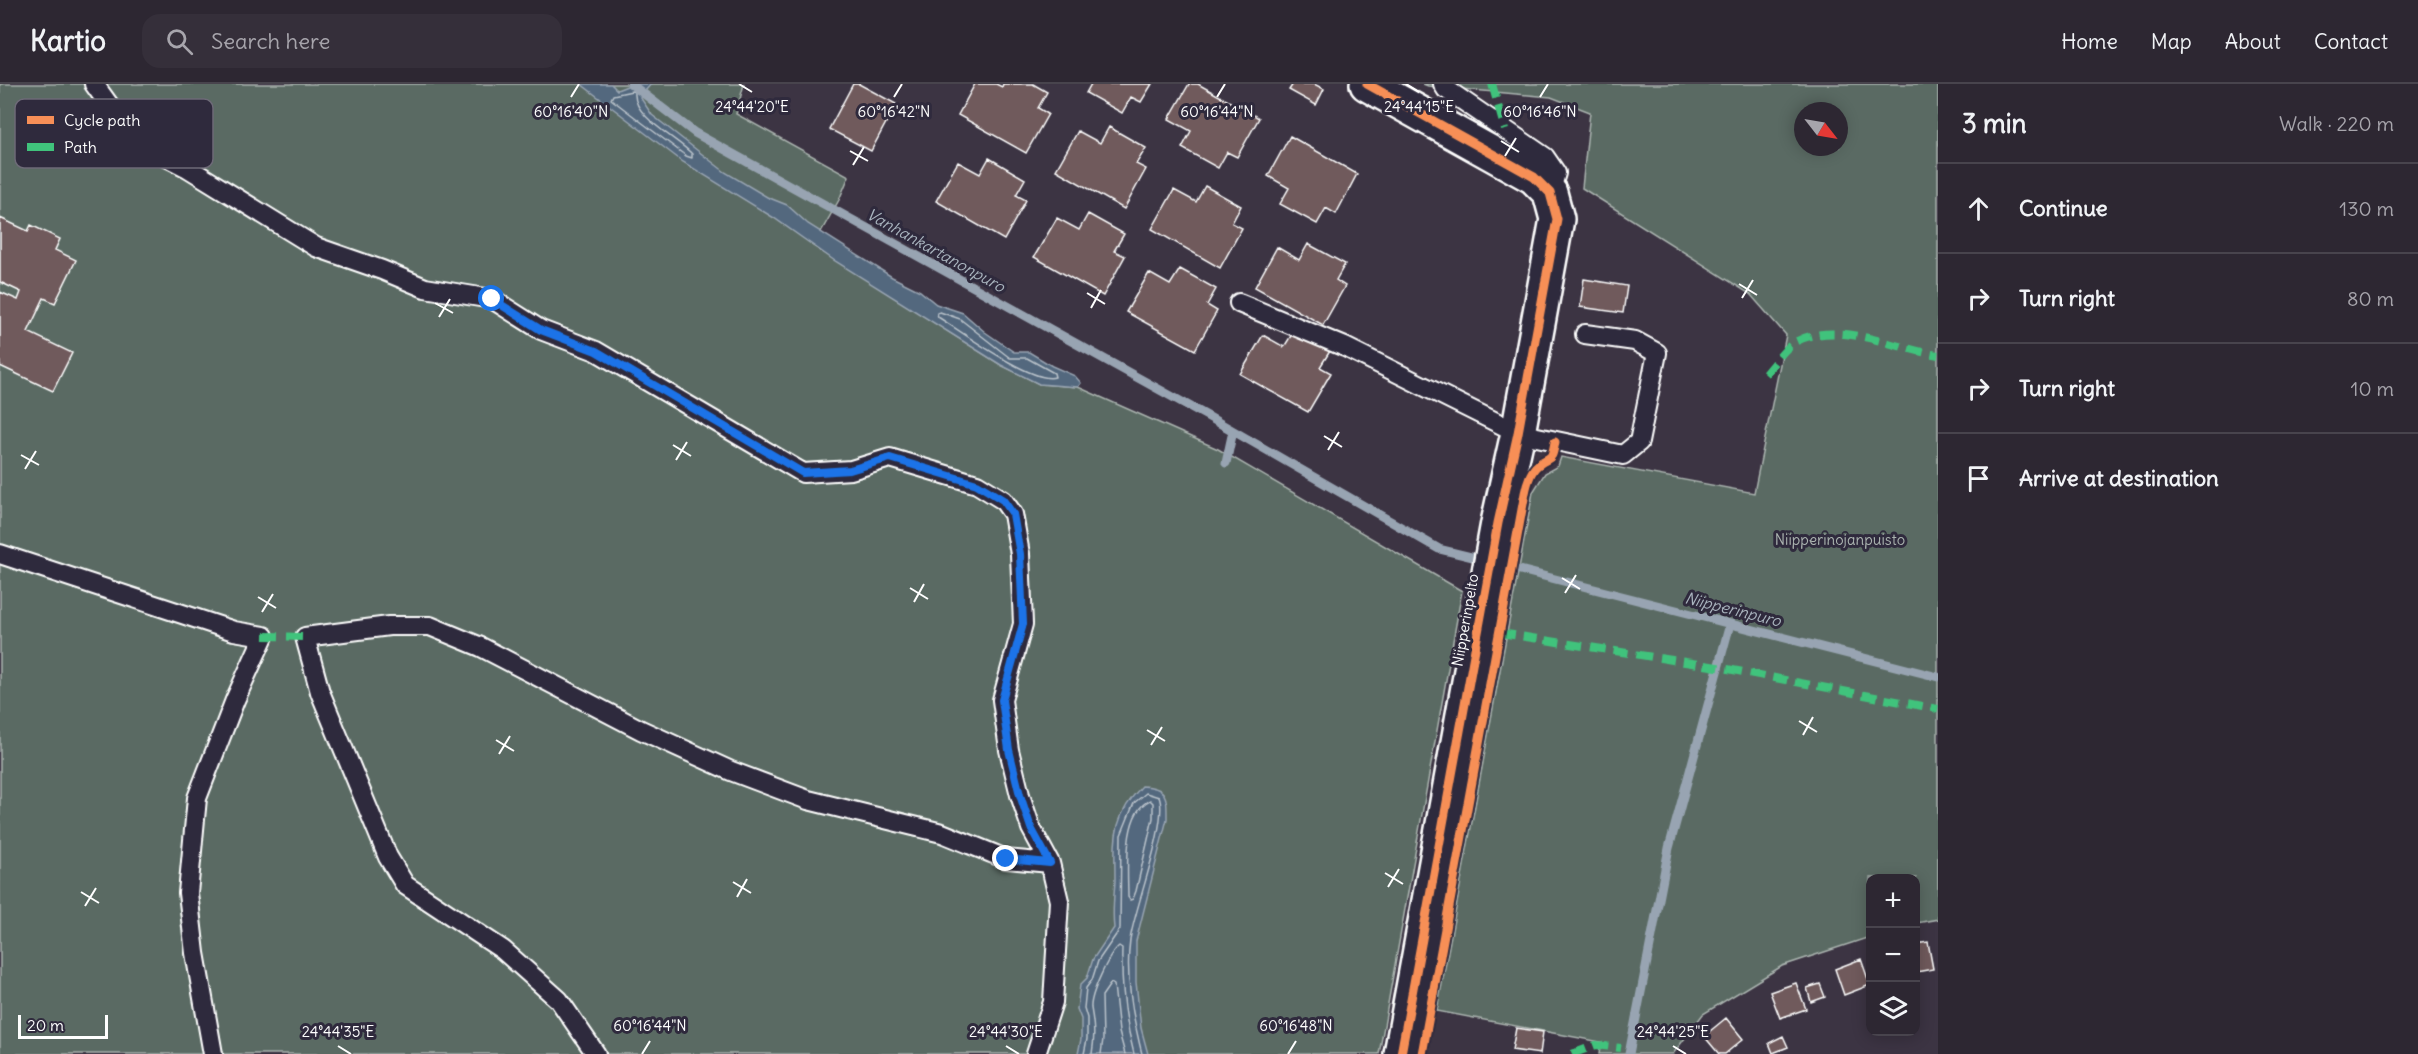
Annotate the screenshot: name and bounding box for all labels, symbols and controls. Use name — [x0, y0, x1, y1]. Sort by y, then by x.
search box — [142, 14, 562, 68]
text: Kartio — [30, 23, 106, 59]
icon: search — [163, 25, 196, 58]
text: Search here — [211, 27, 330, 55]
text: Home — [2061, 28, 2118, 55]
text: Map — [2151, 28, 2192, 55]
text: About — [2225, 28, 2281, 55]
text: Contact — [2314, 28, 2388, 55]
text: 24°44'20"E — [715, 97, 789, 116]
text: 24°44'15"E — [1384, 97, 1454, 116]
legend — [15, 99, 213, 168]
text: 60°16'40"N — [534, 102, 608, 121]
text: 60°16'42"N — [858, 102, 930, 121]
text: 60°16'44"N — [1180, 102, 1254, 121]
text: 60°16'46"N — [1503, 102, 1577, 121]
north arrow — [1794, 102, 1848, 156]
text: 3 min — [1962, 107, 2027, 140]
text: Cycle path — [64, 110, 140, 130]
text: Walk · 220 m — [2279, 111, 2394, 136]
text: Path — [64, 137, 97, 157]
icon: ahead — [1962, 192, 1995, 225]
text: Continue — [2019, 194, 2108, 222]
text: 130 m — [2339, 196, 2394, 221]
water label: Vanhankartanonpuro — [863, 204, 1009, 297]
icon: right — [1962, 282, 1995, 315]
text: Turn right — [2019, 284, 2115, 312]
route start — [478, 285, 504, 311]
text: 80 m — [2347, 286, 2394, 311]
icon: right — [1962, 372, 1995, 405]
text: Turn right — [2019, 374, 2115, 402]
text: 10 m — [2351, 376, 2394, 401]
icon: arrive — [1962, 462, 1995, 495]
text: Arrive at destination — [2019, 464, 2219, 492]
park label: Niipperinojanpuisto — [1775, 530, 1905, 549]
street label: Niipperinpelto — [1447, 572, 1483, 668]
water label: Niipperinpuro — [1683, 587, 1784, 631]
route end — [992, 845, 1018, 871]
map controls — [1866, 874, 1920, 1036]
button: + — [1866, 874, 1920, 928]
button: − — [1866, 928, 1920, 982]
button: layers — [1866, 982, 1920, 1036]
scale bar — [18, 1012, 108, 1040]
text: 20 m — [27, 1015, 64, 1035]
text: 60°16'44"N — [613, 1016, 687, 1035]
text: 60°16'48"N — [1259, 1016, 1333, 1035]
text: 24°44'35"E — [302, 1022, 374, 1041]
text: 24°44'30"E — [969, 1022, 1043, 1041]
text: 24°44'25"E — [1637, 1022, 1709, 1041]

